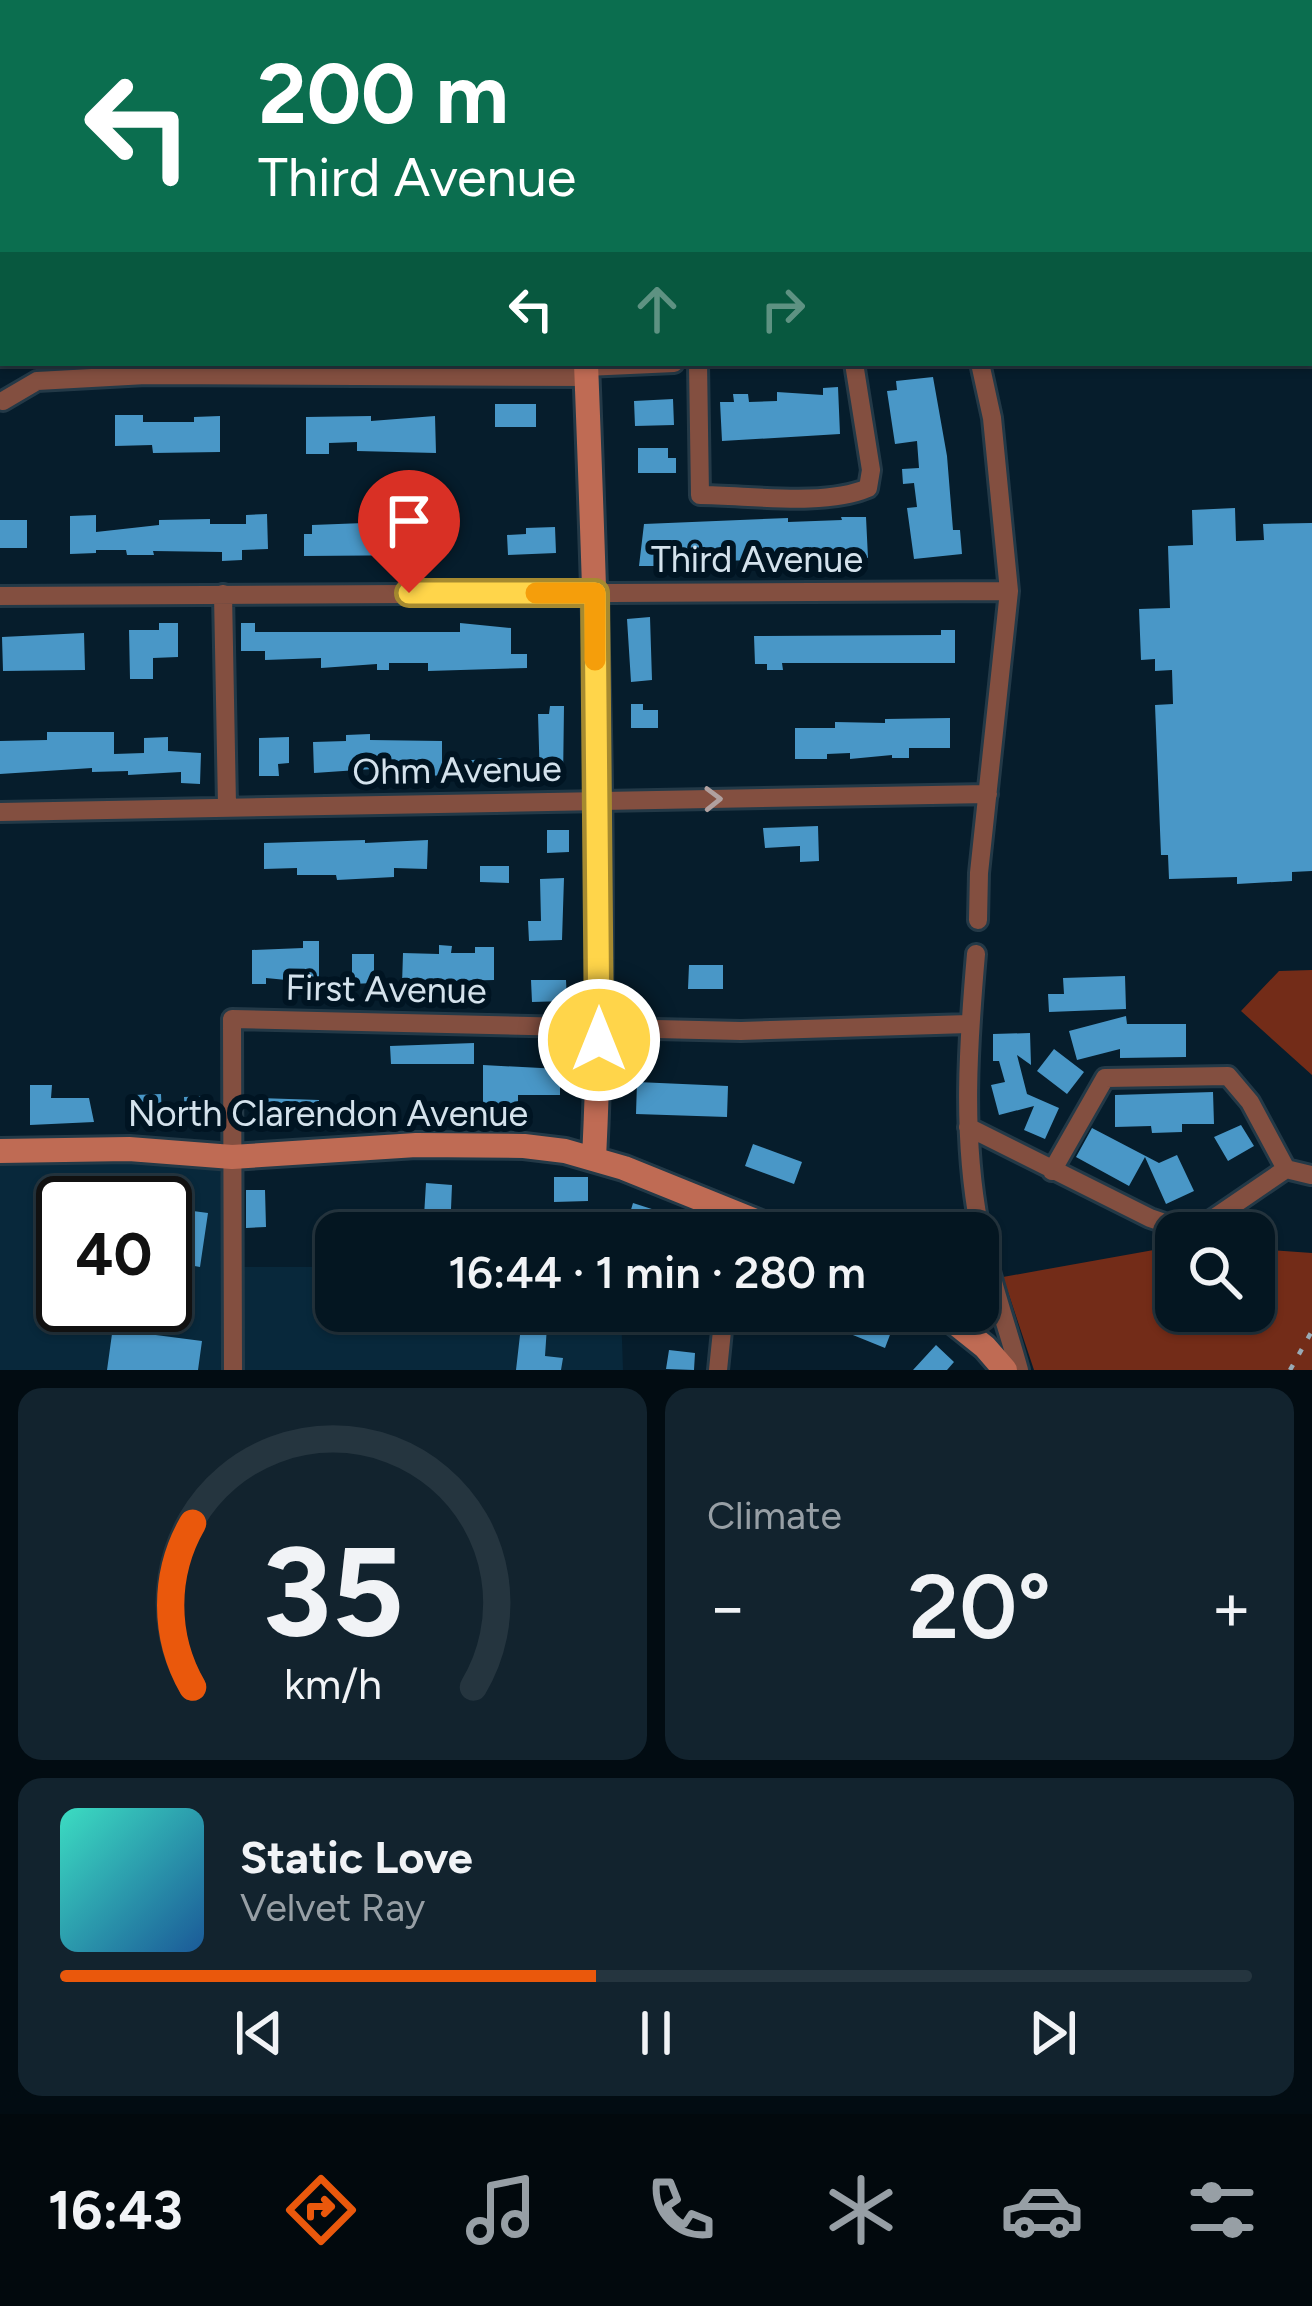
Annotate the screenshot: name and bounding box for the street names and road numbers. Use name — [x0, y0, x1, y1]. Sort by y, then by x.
street label: Third Avenue — [651, 538, 863, 581]
street label: Ohm Avenue — [352, 747, 562, 793]
street label: First Avenue — [285, 966, 487, 1012]
street label: North Clarendon Avenue — [128, 1092, 528, 1135]

